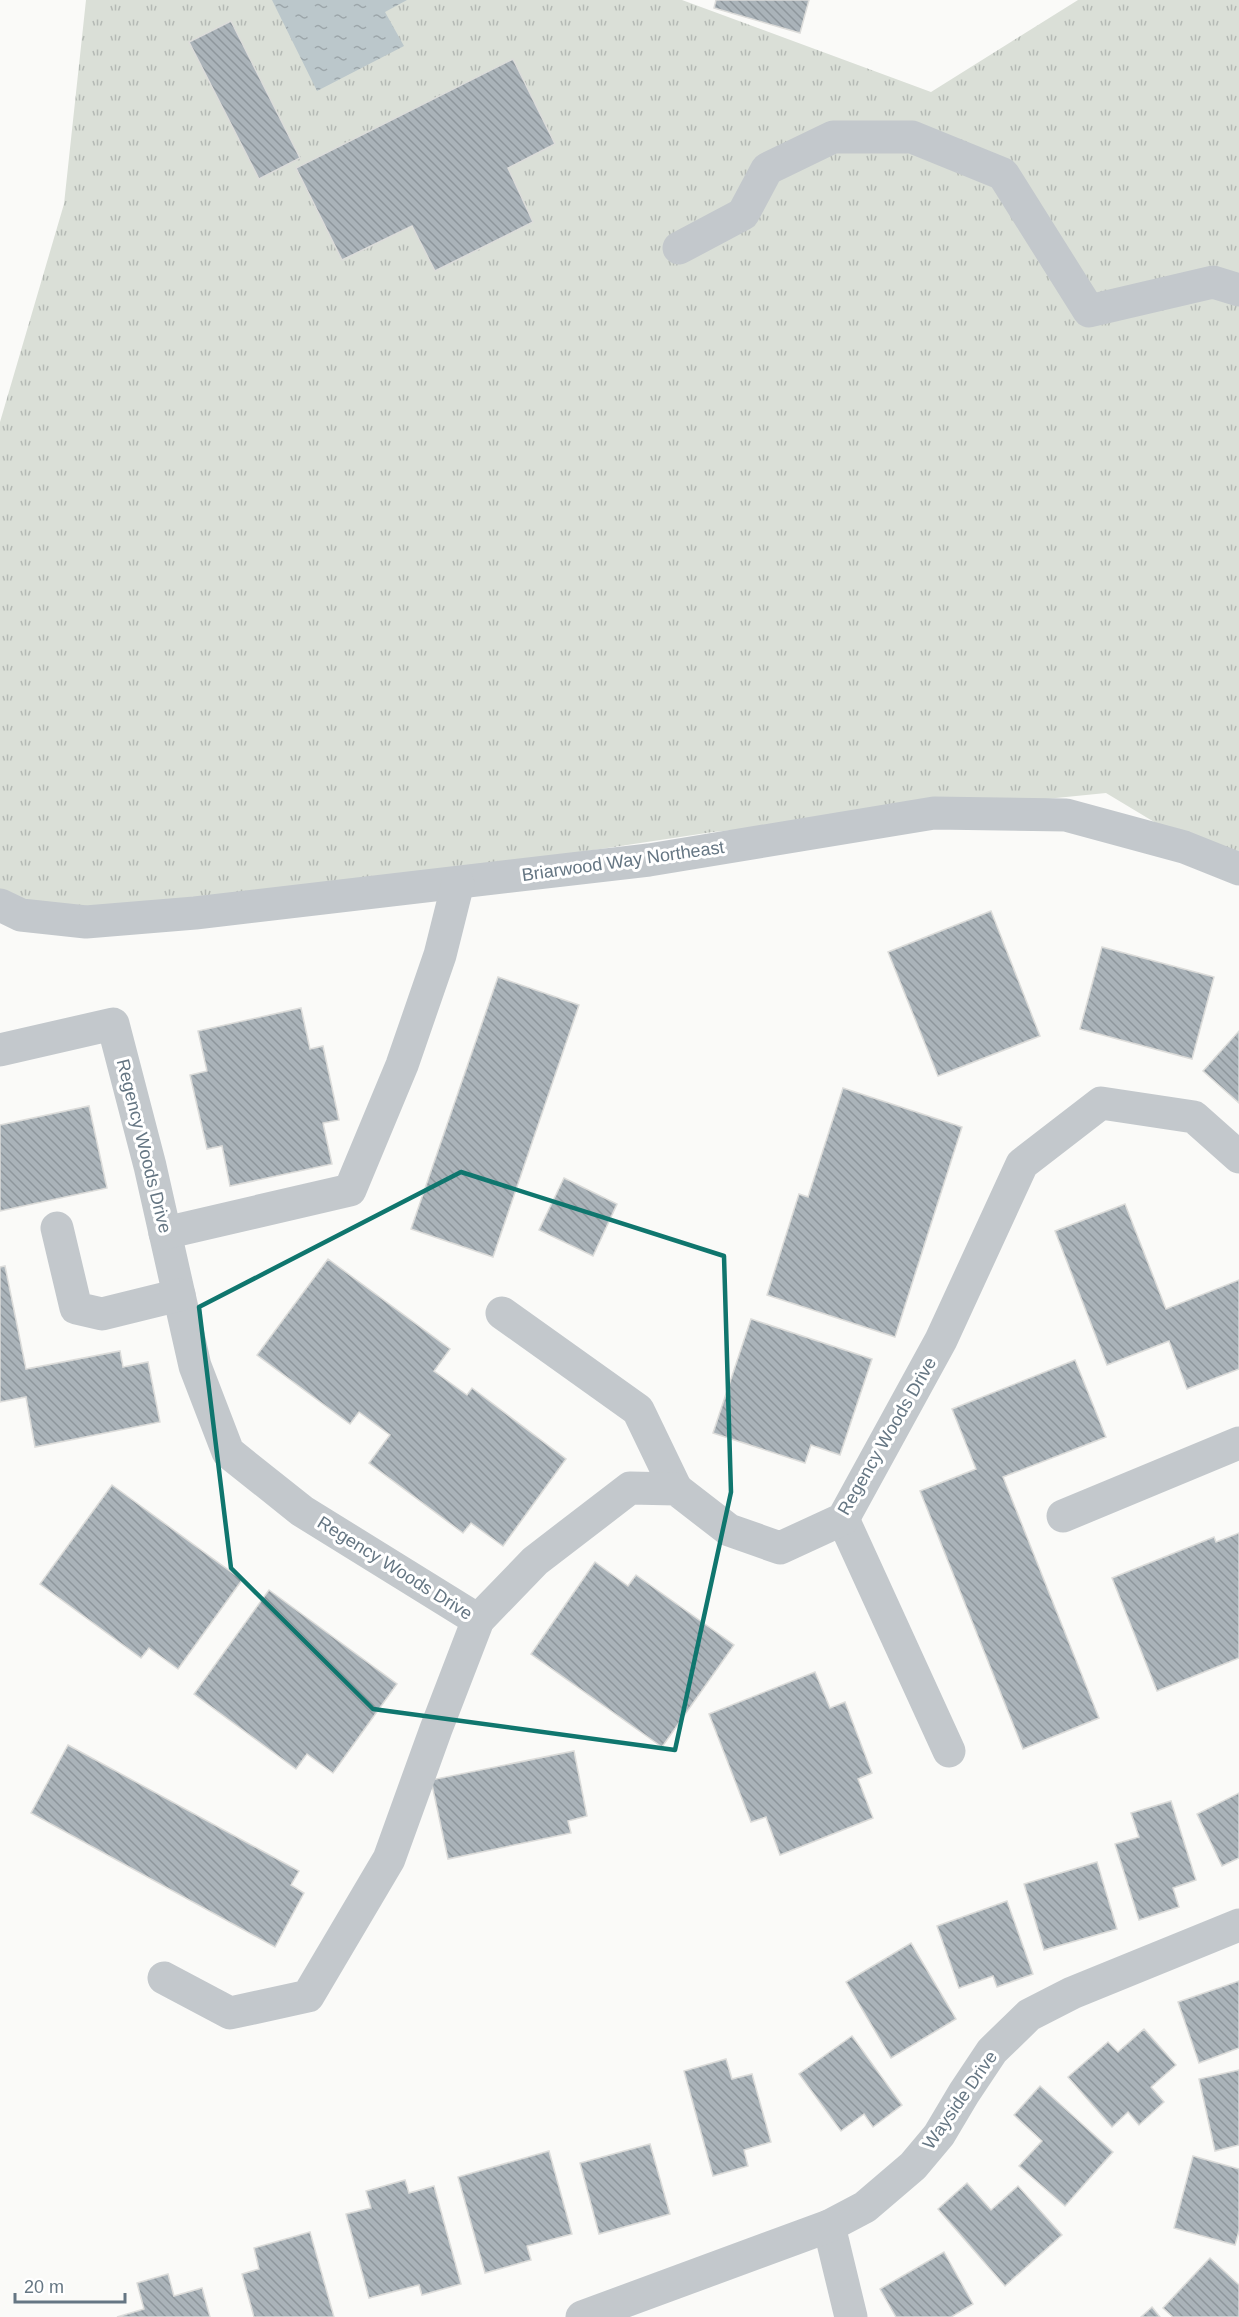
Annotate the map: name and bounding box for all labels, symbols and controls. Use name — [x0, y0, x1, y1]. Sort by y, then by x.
street label: Briarwood Way Northeast — [520, 837, 726, 885]
street label: Regency Woods Drive — [113, 1057, 175, 1235]
street label: Regency Woods Drive — [834, 1354, 940, 1518]
street label: Regency Woods Drive — [314, 1512, 476, 1624]
street label: Wayside Drive — [919, 2047, 1001, 2153]
scale bar — [15, 2266, 124, 2304]
text: 20 m — [24, 2277, 64, 2297]

